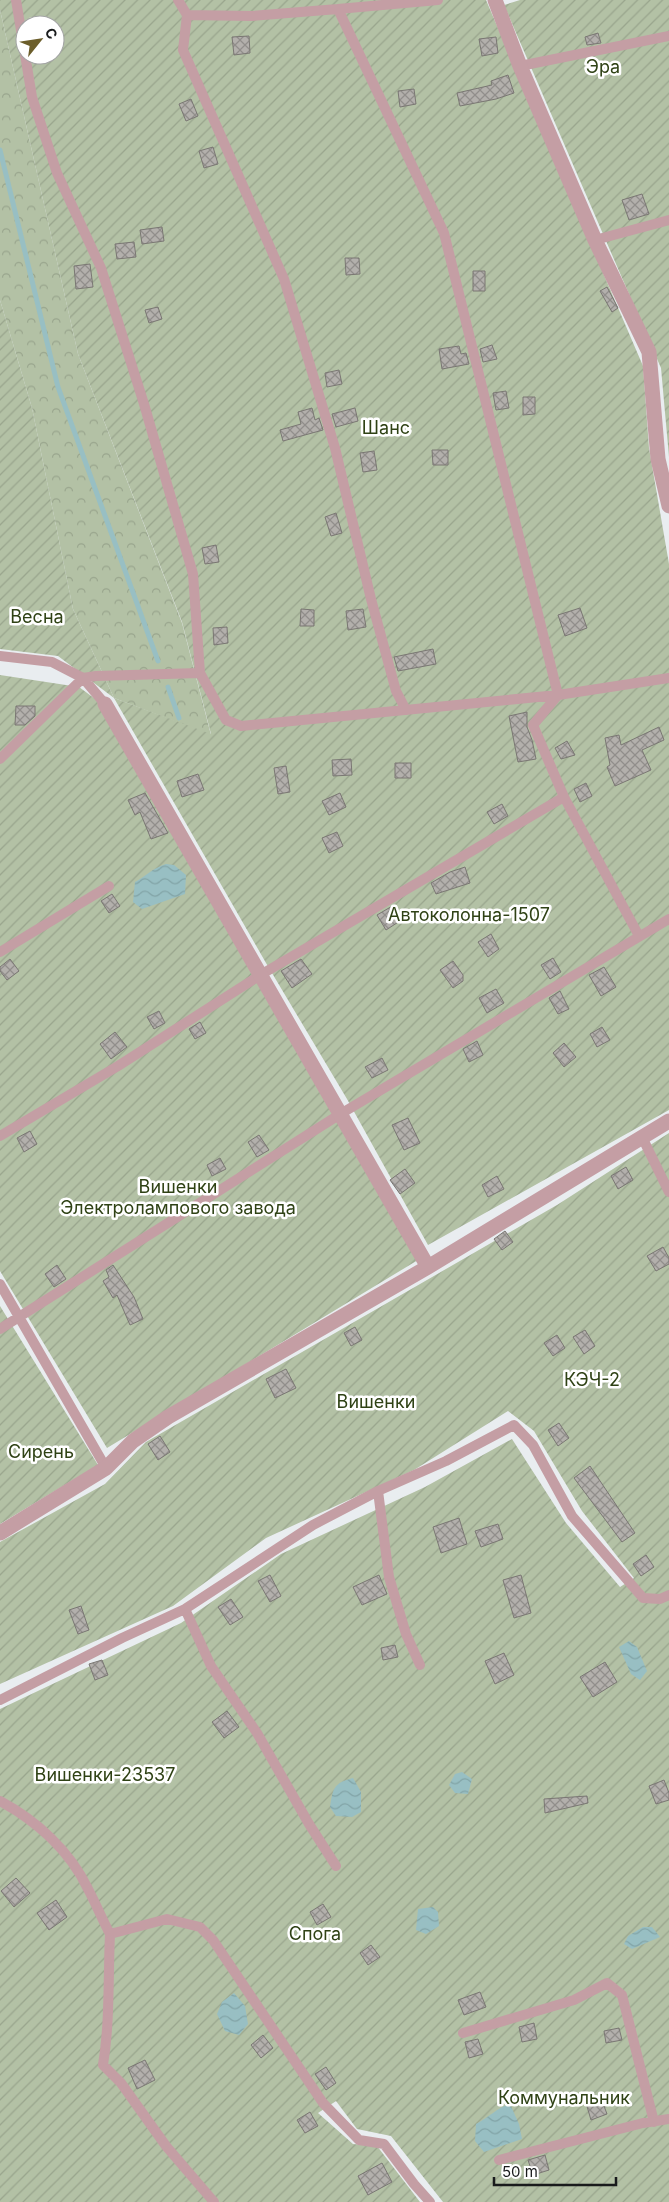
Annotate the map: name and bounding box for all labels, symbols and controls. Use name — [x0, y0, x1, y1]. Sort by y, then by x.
north arrow — [15, 15, 65, 65]
text: С — [42, 25, 62, 42]
park label: Эра — [586, 56, 620, 77]
park label: Шанс — [362, 417, 410, 438]
park label: Весна — [10, 606, 64, 627]
park label: Автоколонна-1507 — [388, 904, 550, 925]
park label: Вишенки Электролампового завода — [60, 1176, 296, 1218]
park label: КЭЧ-2 — [564, 1369, 620, 1390]
park label: Вишенки — [337, 1391, 415, 1412]
park label: Сирень — [8, 1441, 74, 1462]
park label: Вишенки-23537 — [35, 1764, 175, 1785]
park label: Спога — [289, 1923, 341, 1944]
park label: Коммунальник — [498, 2087, 630, 2108]
scale bar — [494, 2154, 616, 2186]
text: 50 m — [502, 2162, 538, 2181]

